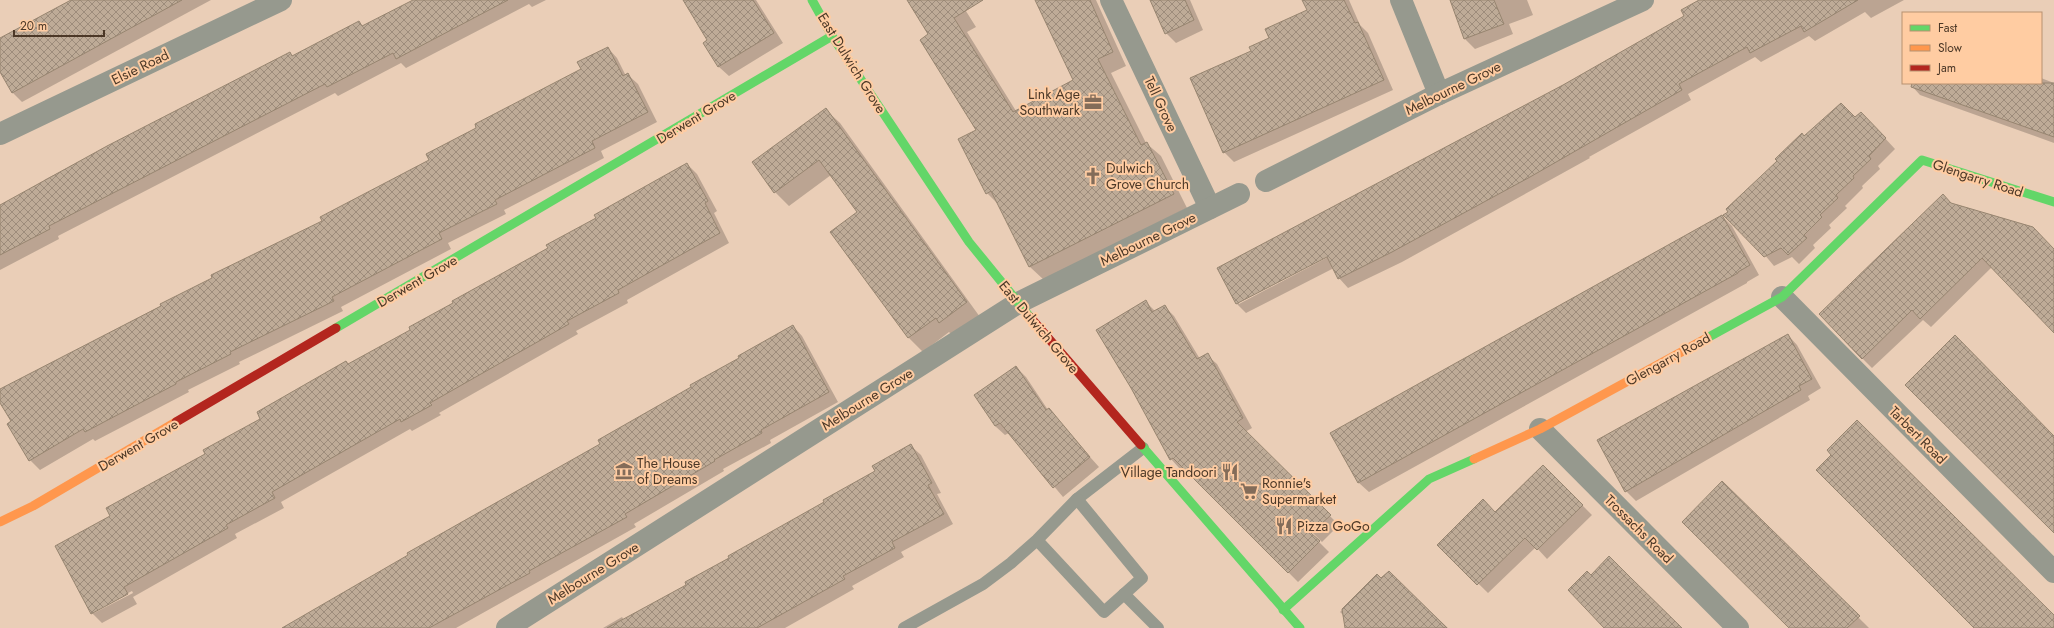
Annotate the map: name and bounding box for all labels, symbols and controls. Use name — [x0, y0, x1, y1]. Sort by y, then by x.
street label: East Dulwich Grove — [813, 9, 891, 117]
scale bar — [14, 12, 104, 38]
legend — [1902, 12, 2042, 84]
text: 20 m — [20, 17, 47, 35]
text: Fast — [1938, 19, 1957, 37]
text: Slow — [1938, 39, 1963, 57]
street label: Elsie Road — [108, 44, 172, 90]
street label: Melbourne Grove — [1402, 56, 1504, 120]
text: Jam — [1936, 59, 1956, 77]
street label: Tell Grove — [1139, 73, 1183, 135]
place label: Link Age Southwark — [1019, 84, 1081, 120]
street label: Derwent Grove — [653, 85, 739, 149]
office icon: Link Age Southwark — [1083, 92, 1103, 112]
street label: Glengarry Road — [1930, 154, 2026, 202]
place label: Dulwich Grove Church — [1106, 158, 1189, 194]
church icon: Dulwich Grove Church — [1083, 166, 1103, 186]
street label: Melbourne Grove — [1097, 207, 1199, 271]
street label: Derwent Grove — [373, 250, 461, 312]
street label: East Dulwich Grove — [994, 276, 1084, 378]
street label: Glengarry Road — [1622, 327, 1714, 391]
street label: Melbourne Grove — [817, 363, 917, 435]
street label: Tarbert Road — [1885, 402, 1951, 468]
street label: Derwent Grove — [94, 414, 182, 476]
place label: The House of Dreams — [637, 453, 700, 489]
museum icon: The House of Dreams — [614, 461, 634, 481]
place label: Village Tandoori — [1121, 462, 1217, 482]
restaurant icon: Village Tandoori — [1220, 462, 1240, 482]
place label: Ronnie's Supermarket — [1262, 473, 1337, 509]
supermarket icon: Ronnie's Supermarket — [1239, 481, 1259, 501]
street label: Trossachs Road — [1600, 490, 1678, 568]
restaurant icon: Pizza GoGo — [1274, 516, 1294, 536]
place label: Pizza GoGo — [1297, 516, 1370, 536]
street label: Melbourne Grove — [543, 537, 643, 609]

